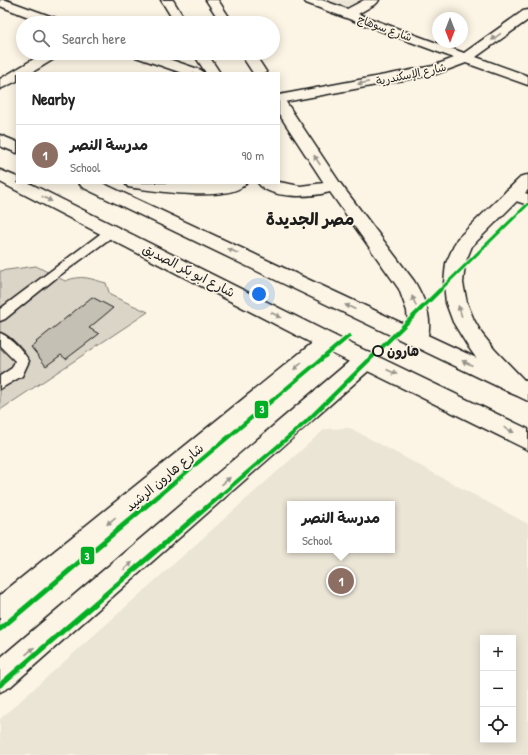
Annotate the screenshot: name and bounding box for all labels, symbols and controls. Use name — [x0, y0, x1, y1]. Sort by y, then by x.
street label: شارع سوهاج — [355, 12, 414, 46]
north arrow — [432, 12, 468, 48]
search box — [16, 16, 280, 60]
icon: search — [30, 27, 52, 49]
text: Search here — [62, 28, 126, 49]
one-way arrow — [491, 33, 502, 41]
street label: شارع الإسكندرية — [375, 60, 448, 90]
one-way arrow — [357, 81, 369, 87]
text: Nearby — [32, 87, 75, 110]
text: مدرسة النصر — [70, 134, 148, 155]
text: 1 — [43, 146, 47, 164]
text: 90 m — [242, 146, 264, 164]
one-way arrow — [313, 155, 321, 165]
text: School — [70, 158, 100, 176]
one-way arrow — [42, 196, 53, 202]
district label: مصر الجديدة — [266, 207, 354, 230]
street label: شارع ابو بكر الصديق — [139, 239, 238, 302]
one-way arrow — [227, 248, 238, 254]
your location — [249, 284, 269, 304]
one-way arrow — [411, 295, 418, 307]
one-way arrow — [344, 304, 356, 310]
one-way arrow — [456, 304, 462, 316]
one-way arrow — [270, 312, 281, 318]
place label: هارون — [387, 342, 419, 360]
marker: هارون — [372, 345, 384, 357]
one-way arrow — [462, 360, 473, 366]
one-way arrow — [292, 362, 303, 371]
one-way arrow — [386, 369, 398, 375]
line badge: 3 — [254, 400, 269, 419]
text: 3 — [260, 402, 265, 416]
one-way arrow — [503, 427, 514, 433]
street label: شارع هارون الرشيد — [121, 439, 208, 516]
one-way arrow — [222, 477, 231, 486]
popup — [287, 501, 395, 553]
text: مدرسة النصر — [302, 507, 380, 528]
one-way arrow — [106, 516, 117, 525]
text: School — [302, 531, 332, 549]
line badge: 3 — [80, 546, 95, 565]
text: 3 — [85, 549, 90, 563]
one-way arrow — [123, 561, 133, 571]
pin: 1 — [328, 566, 354, 596]
map controls — [480, 635, 516, 743]
button: + — [480, 635, 516, 671]
one-way arrow — [25, 647, 34, 656]
button: − — [480, 671, 516, 707]
button: locate — [480, 707, 516, 743]

